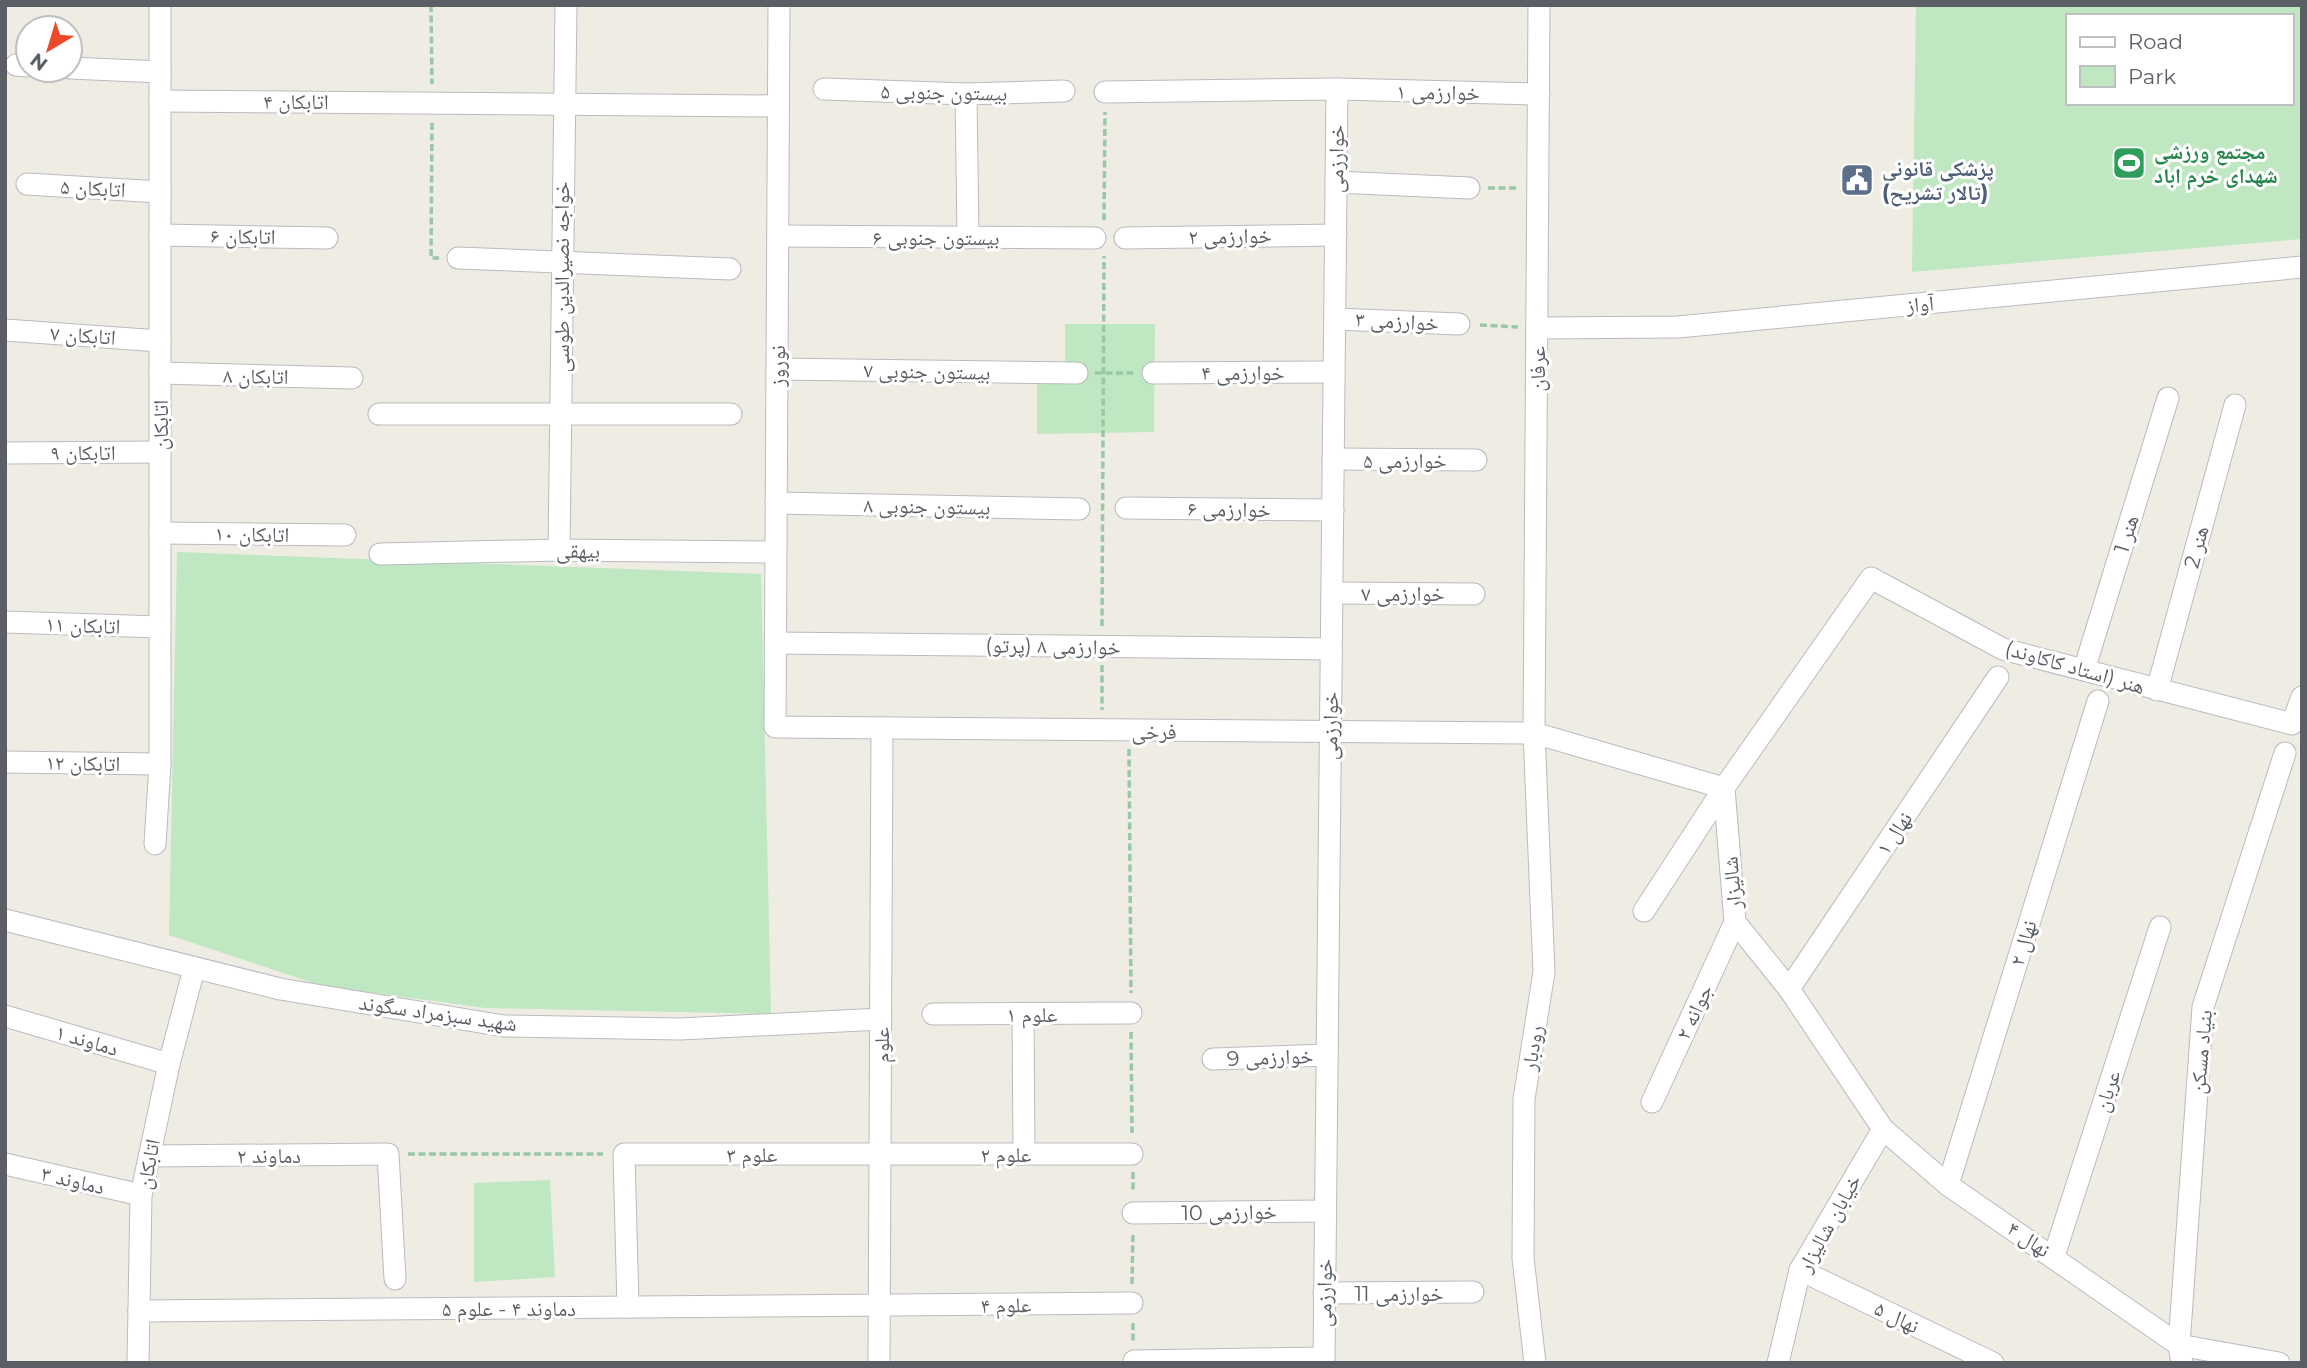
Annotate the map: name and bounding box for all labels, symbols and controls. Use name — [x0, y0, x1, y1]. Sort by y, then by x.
north arrow — [14, 14, 84, 84]
legend — [2066, 14, 2293, 105]
text: Road — [2128, 29, 2183, 54]
text: N — [26, 48, 52, 76]
text: Park — [2128, 64, 2176, 89]
street label: بیستون جنوبی ۵ — [880, 78, 1008, 107]
street label: خوارزمی ۱ — [1396, 79, 1480, 106]
street label: اتابکان ۴ — [263, 89, 329, 114]
street label: خوارزمی — [1323, 125, 1350, 193]
place label: مجتمع ورزشی شهدای خرم اباد — [2154, 139, 2278, 190]
sports icon: مجتمع ورزشی شهدای خرم اباد — [2110, 144, 2148, 182]
place label: پزشکی قانونی (تالار تشریح) — [1882, 156, 1994, 207]
public building icon: پزشکی قانونی (تالار تشریح) — [1838, 161, 1876, 199]
street label: اتابکان ۵ — [60, 174, 126, 202]
street label: خواجه نصیرالدین طوسی — [549, 181, 575, 373]
street label: اتابکان ۶ — [210, 223, 276, 249]
street label: خوارزمی ۲ — [1188, 223, 1272, 250]
street label: بیستون جنوبی ۶ — [873, 225, 999, 251]
street label: آواز — [1904, 290, 1936, 318]
street label: خوارزمی ۳ — [1355, 306, 1439, 337]
street label: اتابکان ۷ — [49, 320, 117, 350]
street label: نوروز — [765, 345, 790, 388]
street label: عرفان — [1525, 346, 1550, 392]
street label: بیستون جنوبی ۷ — [863, 357, 991, 386]
street label: خوارزمی ۴ — [1201, 360, 1285, 386]
street label: اتابکان ۸ — [223, 363, 289, 389]
street label: اتابکان — [148, 400, 173, 450]
street label: اتابکان ۹ — [50, 440, 116, 465]
street label: خوارزمی ۵ — [1363, 448, 1447, 474]
street label: بیستون جنوبی ۸ — [863, 492, 991, 521]
street label: خوارزمی ۶ — [1187, 496, 1271, 523]
street label: هنر 1 — [2108, 512, 2144, 556]
street label: اتابکان ۱۰ — [214, 521, 290, 547]
street label: هنر 2 — [2178, 523, 2214, 571]
street label: بیهقی — [556, 538, 600, 564]
street label: خوارزمی ۷ — [1361, 581, 1445, 607]
street label: اتابکان ۱۱ — [45, 611, 121, 639]
street label: خوارزمی ۸ (پرتو) — [985, 632, 1121, 661]
street label: هنر (استاد کاکاوند) — [2002, 635, 2148, 699]
street label: خوارزمی — [1317, 692, 1344, 760]
street label: فرخی — [1131, 719, 1177, 745]
street label: اتابکان ۱۲ — [45, 750, 121, 776]
street label: نهال ۱ — [1871, 807, 1917, 859]
street label: شالیزار — [1717, 856, 1747, 911]
street label: نهال ۲ — [2004, 917, 2042, 969]
street label: جوانه ۲ — [1670, 980, 1718, 1044]
street label: شهید سبزمراد سگوند — [357, 990, 519, 1036]
street label: علوم ۱ — [1007, 1002, 1058, 1029]
street label: بنیاد مسکن — [2185, 1009, 2218, 1095]
street label: دماوند ۱ — [53, 1019, 121, 1061]
street label: رودبار — [1516, 1023, 1548, 1074]
street label: علوم — [869, 1027, 896, 1063]
street label: خوارزمی 9 — [1226, 1043, 1314, 1072]
street label: عربان — [2089, 1067, 2126, 1115]
street label: اتابکان — [131, 1137, 165, 1191]
street label: علوم ۳ — [727, 1142, 778, 1169]
street label: علوم ۲ — [981, 1142, 1032, 1169]
street label: دماوند ۲ — [237, 1143, 301, 1168]
street label: دماوند ۳ — [39, 1161, 107, 1199]
street label: خیابان شالیزار — [1791, 1170, 1866, 1277]
street label: خوارزمی 10 — [1181, 1199, 1277, 1226]
street label: نهال ۴ — [2003, 1216, 2055, 1262]
street label: خوارزمی — [1311, 1259, 1338, 1327]
street label: خوارزمی 11 — [1354, 1281, 1444, 1307]
street label: علوم ۴ — [980, 1292, 1032, 1320]
street label: دماوند ۴ - علوم ۵ — [442, 1296, 576, 1323]
street label: نهال ۵ — [1871, 1296, 1923, 1338]

